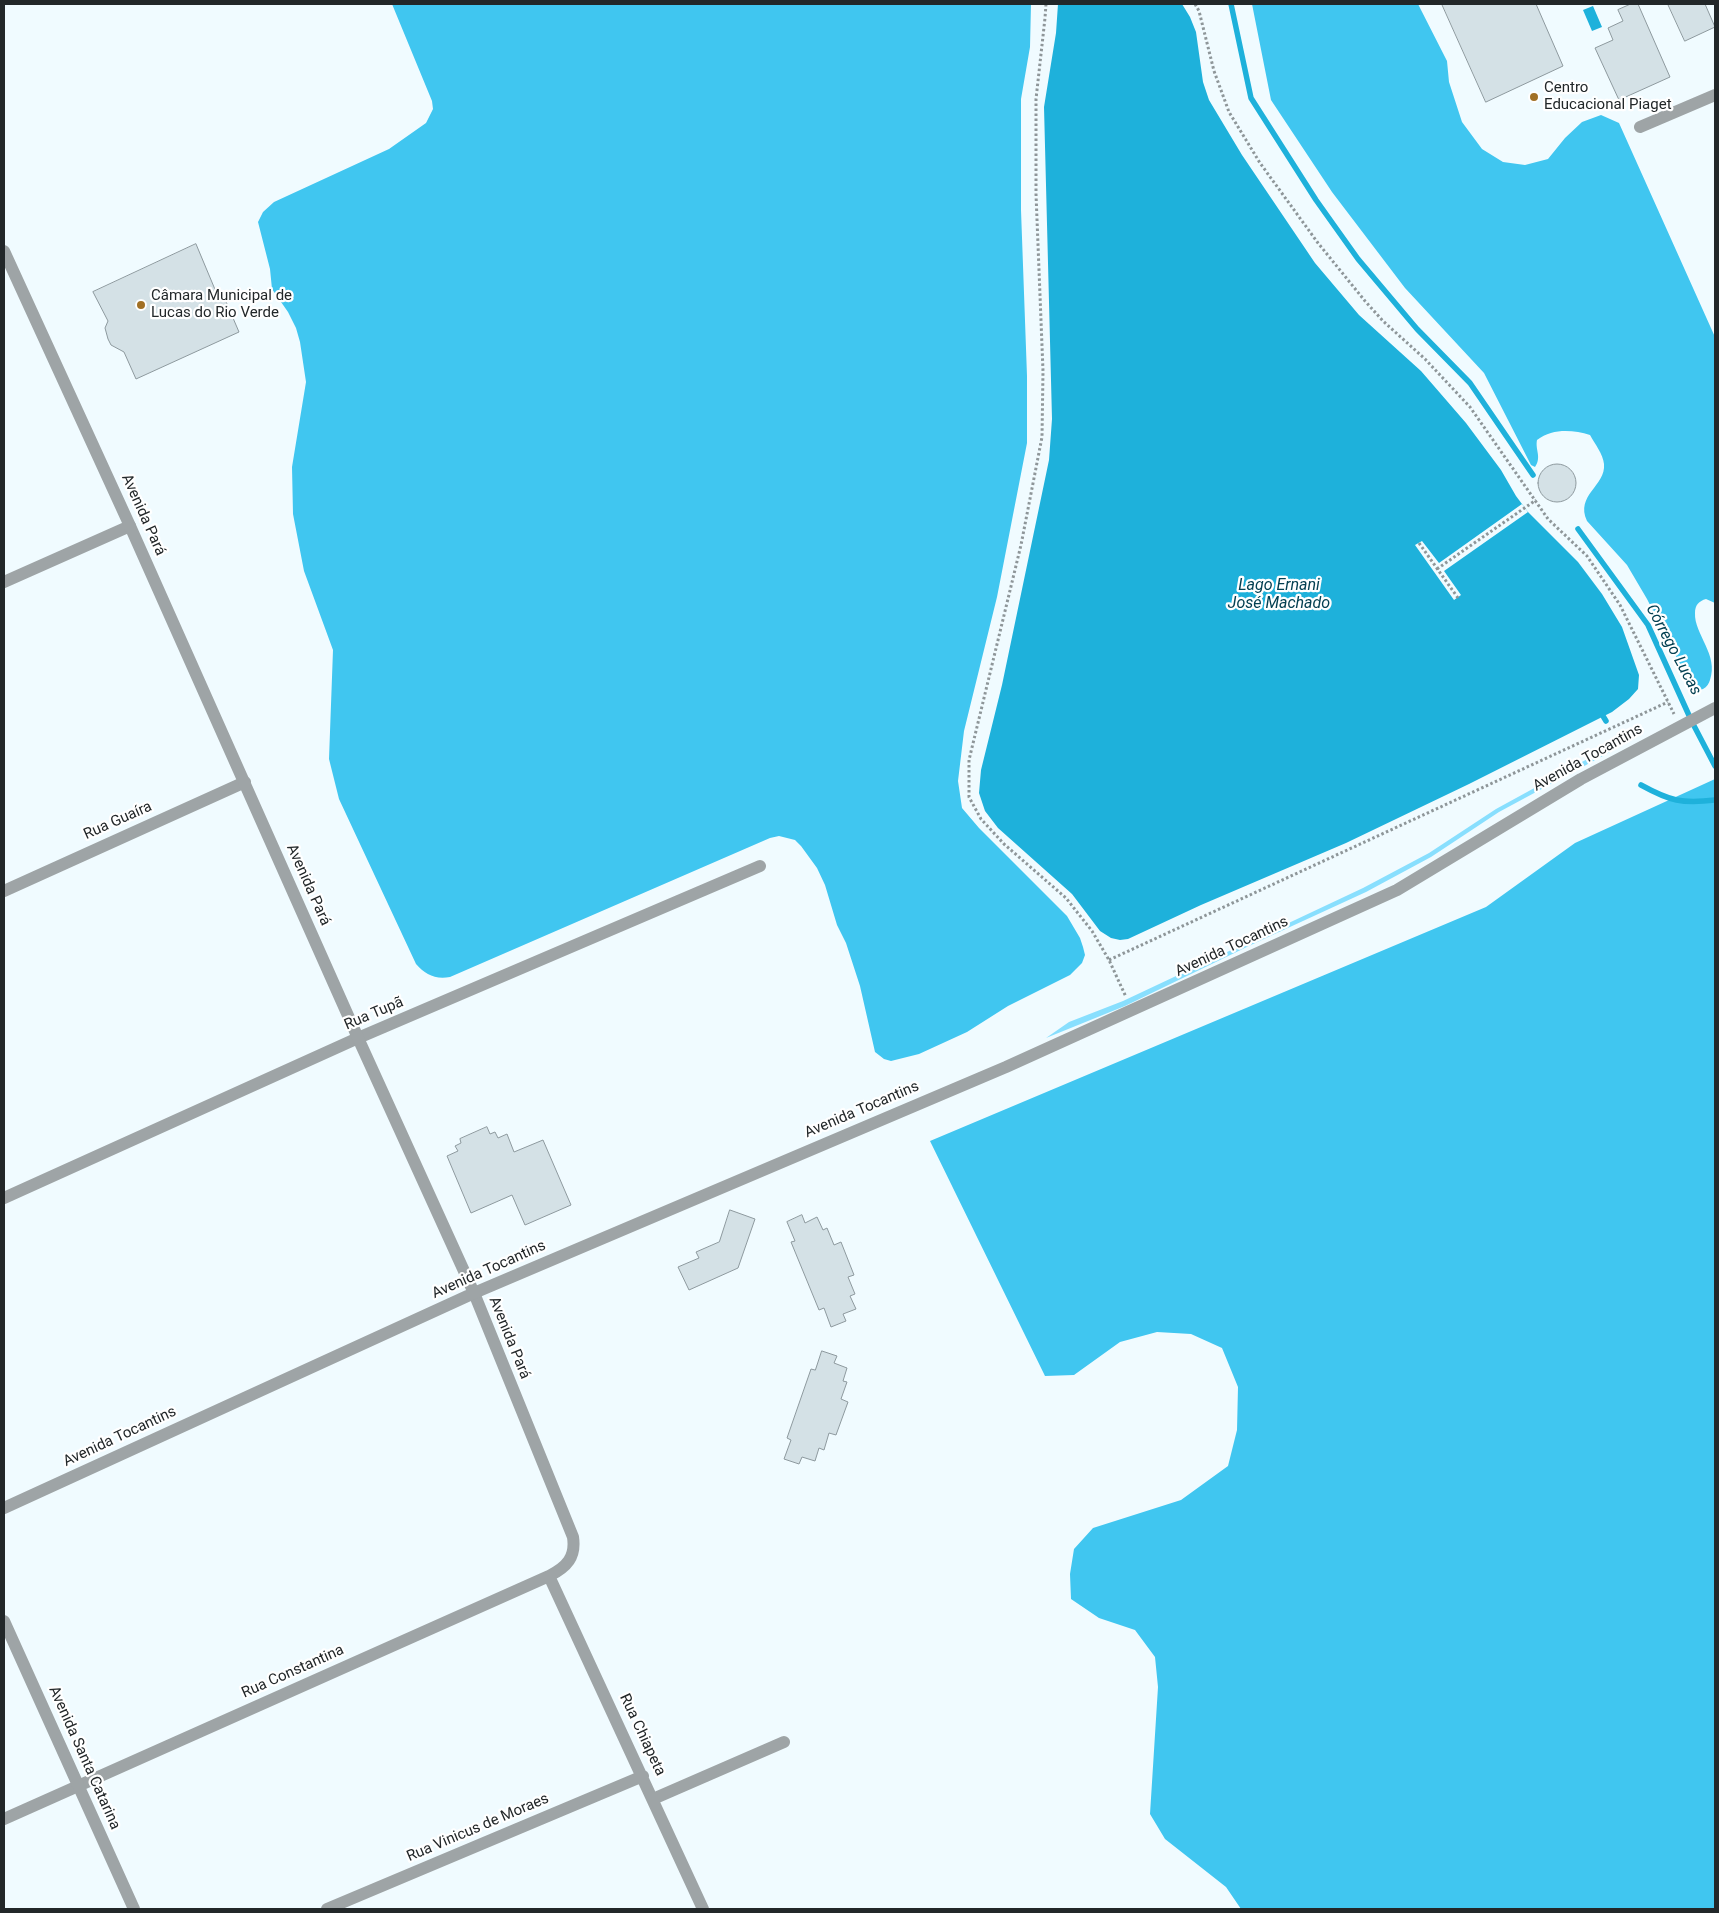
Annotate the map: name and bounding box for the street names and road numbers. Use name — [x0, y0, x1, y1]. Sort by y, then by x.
street label: Avenida Pará — [117, 471, 169, 559]
street label: Avenida Tocantins — [1530, 720, 1646, 796]
street label: Rua Guaíra — [81, 798, 155, 844]
street label: Avenida Pará — [282, 841, 334, 929]
street label: Avenida Tocantins — [1173, 913, 1291, 981]
street label: Rua Tupã — [342, 994, 406, 1034]
street label: Avenida Tocantins — [802, 1078, 922, 1142]
street label: Avenida Tocantins — [429, 1237, 549, 1303]
street label: Avenida Pará — [484, 1294, 534, 1382]
street label: Avenida Tocantins — [61, 1403, 179, 1471]
street label: Rua Constantina — [239, 1641, 347, 1703]
street label: Avenida Santa Catarina — [44, 1683, 124, 1833]
street label: Rua Chiapeta — [615, 1691, 669, 1779]
street label: Rua Vinicus de Moraes — [404, 1790, 552, 1866]

